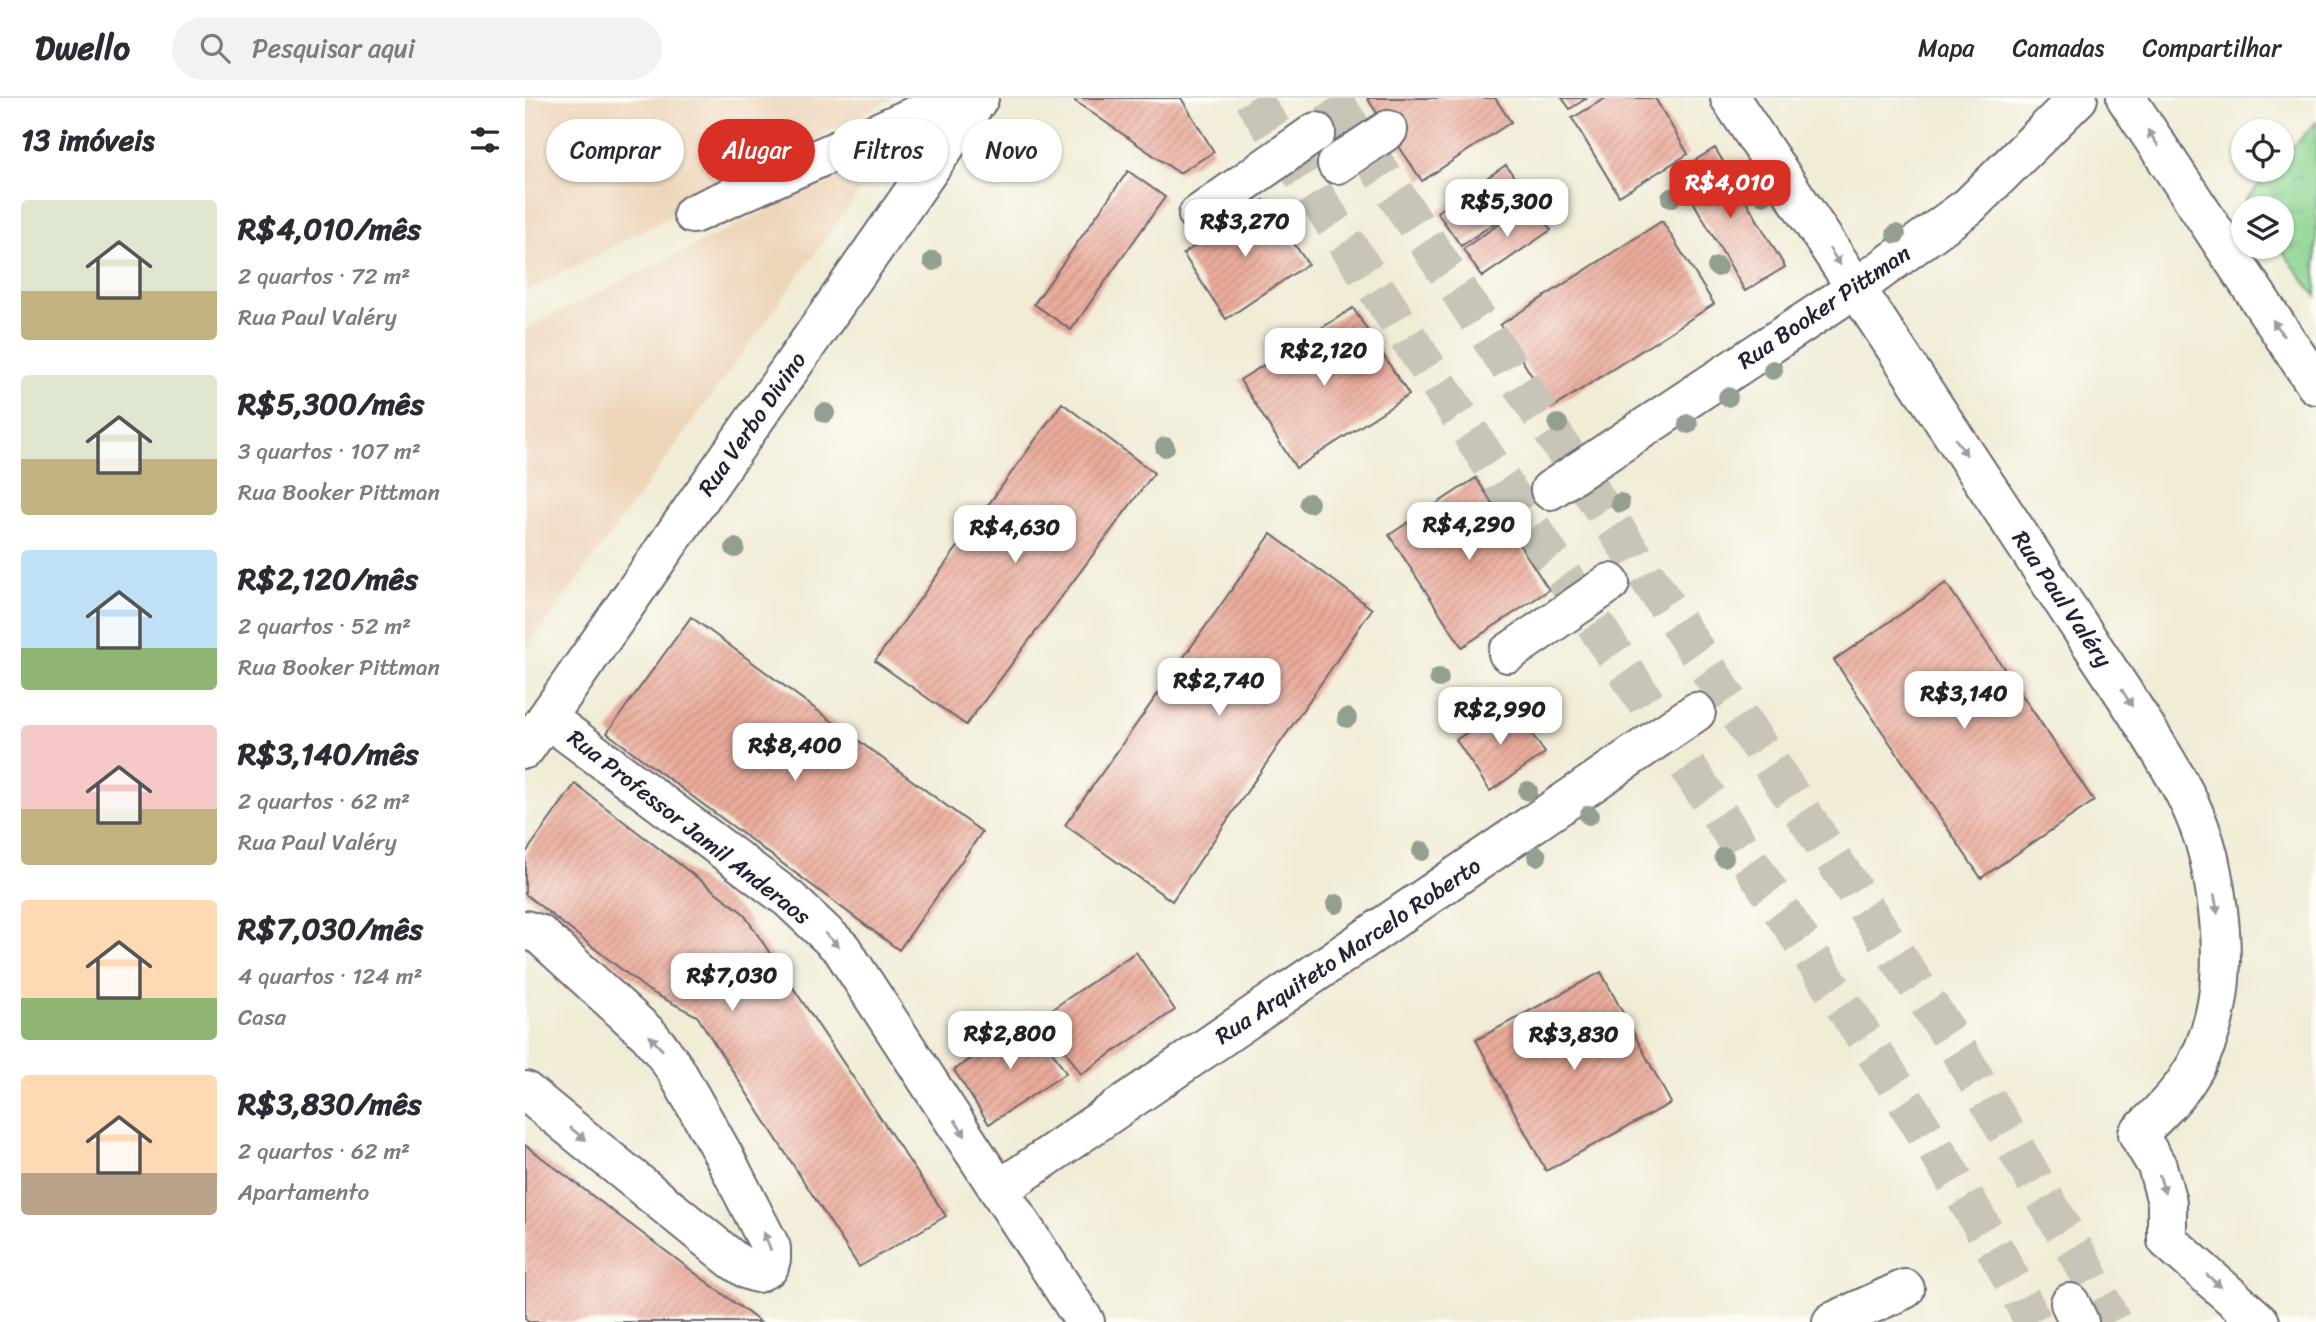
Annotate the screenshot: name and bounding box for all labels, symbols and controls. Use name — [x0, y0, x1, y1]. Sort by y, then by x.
search box — [172, 17, 662, 80]
text: Dwello — [35, 19, 130, 77]
text: Pesquisar aqui — [252, 25, 415, 71]
text: Mapa — [1918, 27, 1974, 69]
text: Camadas — [2012, 27, 2104, 69]
text: Compartilhar — [2142, 27, 2281, 69]
icon: search — [196, 29, 234, 67]
text: 13 imóveis — [21, 113, 155, 167]
chip: Comprar — [546, 119, 684, 182]
chip: Alugar — [698, 119, 815, 182]
chip: Filtros — [829, 119, 948, 182]
chip: Novo — [962, 119, 1062, 182]
map controls — [2231, 119, 2294, 259]
button: locate — [2231, 119, 2294, 182]
icon: filters — [466, 121, 504, 159]
one-way arrow — [2146, 128, 2159, 148]
pin: R$4,010 — [1665, 160, 1795, 220]
text: R$4,010 — [1686, 162, 1774, 203]
pin: R$5,300 — [1442, 180, 1572, 239]
text: R$5,300 — [1461, 181, 1553, 222]
button: layers — [2231, 196, 2294, 259]
pin: R$3,270 — [1180, 200, 1310, 259]
text: R$3,270 — [1200, 201, 1290, 242]
text: R$4,010/mês — [238, 202, 421, 256]
icon: home — [77, 228, 161, 312]
street label: Rua Booker Pittman — [1729, 234, 1919, 380]
one-way arrow — [1828, 248, 1842, 266]
text: 2 quartos · 72 m² — [238, 256, 410, 297]
text: Rua Paul Valéry — [238, 297, 397, 338]
one-way arrow — [2272, 318, 2285, 337]
pin: R$2,120 — [1259, 328, 1389, 388]
text: R$2,120 — [1281, 330, 1367, 371]
street label: Rua Verbo Divino — [687, 343, 817, 505]
text: R$5,300/mês — [238, 377, 424, 431]
icon: home — [77, 403, 161, 487]
text: 3 quartos · 107 m² — [238, 431, 421, 472]
one-way arrow — [1954, 437, 1967, 456]
text: Rua Booker Pittman — [238, 472, 440, 513]
pin: R$4,290 — [1404, 503, 1534, 562]
text: R$4,290 — [1423, 504, 1515, 545]
pin: R$4,630 — [950, 505, 1080, 565]
text: R$4,630 — [970, 507, 1060, 548]
street label: Rua Paul Valéry — [2001, 522, 2123, 676]
text: R$2,120/mês — [238, 552, 418, 606]
icon: home — [77, 578, 161, 662]
text: 2 quartos · 52 m² — [238, 606, 411, 647]
text: Rua Booker Pittman — [238, 647, 440, 688]
pin: R$2,740 — [1154, 658, 1284, 718]
text: R$2,740 — [1174, 660, 1264, 701]
pin: R$3,140 — [1899, 672, 2029, 731]
text: R$3,140 — [1920, 673, 2008, 714]
pin: R$2,990 — [1435, 688, 1565, 747]
one-way arrow — [2120, 688, 2133, 708]
text: R$2,990 — [1454, 689, 1546, 730]
street label: Rua Professor Jamil Anderaos — [558, 718, 820, 936]
pin: R$8,400 — [730, 724, 860, 783]
text: R$8,400 — [749, 725, 841, 766]
text: R$3,140/mês — [238, 727, 419, 781]
icon: home — [77, 753, 161, 837]
text: 2 quartos · 62 m² — [238, 781, 410, 822]
text: Rua Paul Valéry — [238, 822, 397, 863]
street label: Rua Arquiteto Marcelo Roberto — [1206, 846, 1490, 1056]
one-way arrow — [2211, 893, 2222, 915]
text: R$7,030/mês — [238, 902, 423, 956]
icon: home — [77, 928, 161, 1012]
one-way arrow — [824, 932, 841, 949]
pin: R$7,030 — [667, 954, 797, 1013]
text: R$7,030 — [687, 955, 777, 996]
text: 4 quartos · 124 m² — [238, 956, 422, 997]
text: Casa — [238, 997, 286, 1038]
pin: R$2,800 — [945, 1012, 1075, 1071]
pin: R$3,830 — [1509, 1012, 1639, 1072]
text: R$2,800 — [964, 1013, 1056, 1054]
text: R$3,830 — [1529, 1014, 1619, 1055]
one-way arrow — [648, 1035, 664, 1052]
text: R$3,830/mês — [238, 1077, 422, 1131]
icon: home — [77, 1103, 161, 1187]
one-way arrow — [953, 1119, 966, 1138]
one-way arrow — [569, 1127, 587, 1142]
text: 2 quartos · 62 m² — [238, 1131, 410, 1172]
text: Apartamento — [238, 1172, 369, 1213]
one-way arrow — [2158, 1174, 2168, 1195]
one-way arrow — [761, 1230, 772, 1251]
one-way arrow — [2205, 1273, 2223, 1289]

